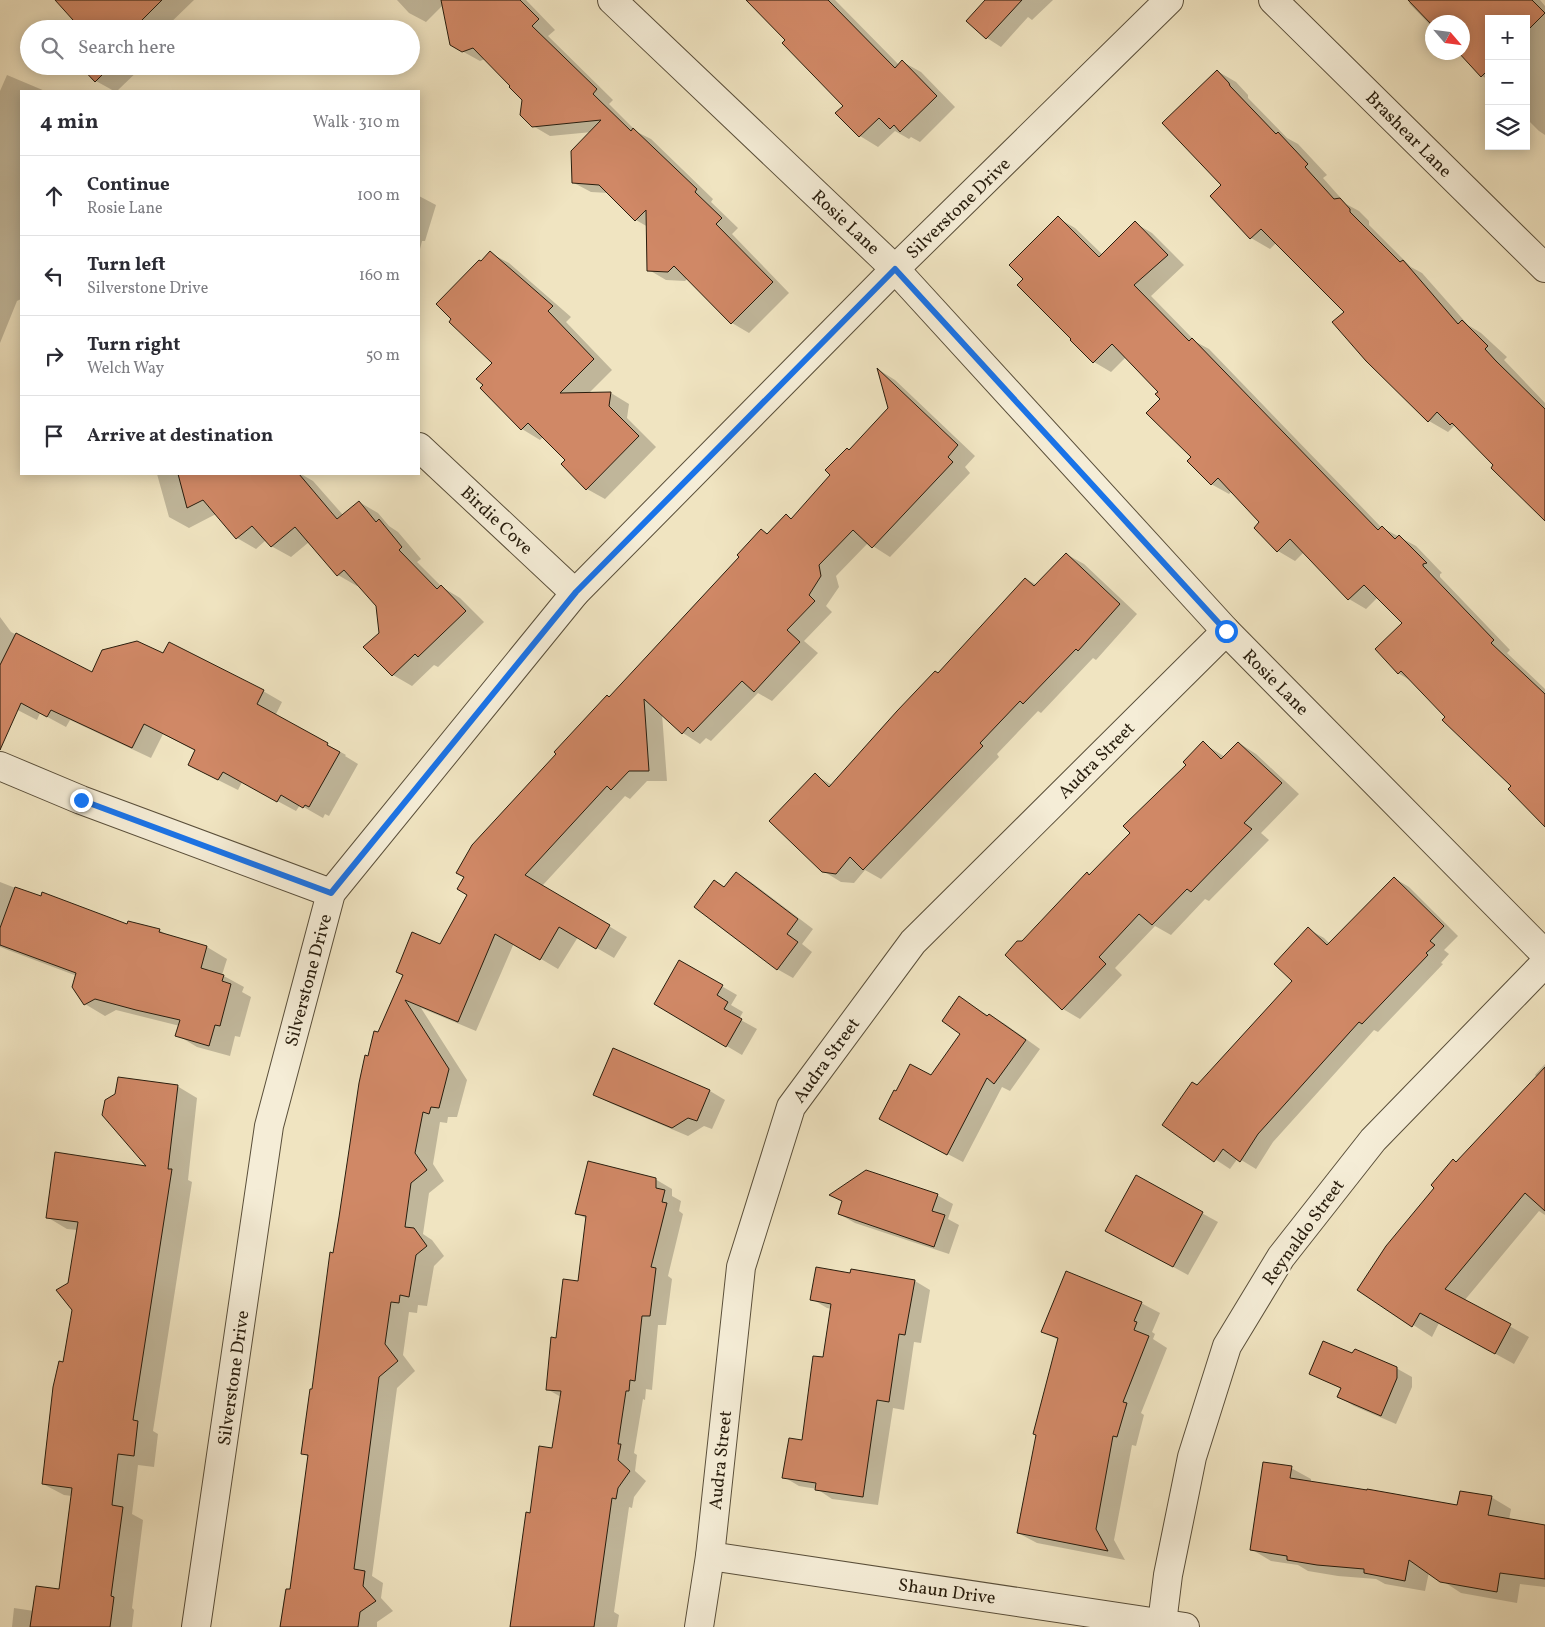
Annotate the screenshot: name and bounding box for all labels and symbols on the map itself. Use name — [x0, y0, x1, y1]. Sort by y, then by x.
north arrow — [1425, 15, 1470, 60]
street label: Brashear Lane — [1359, 86, 1457, 184]
street label: Silverstone Drive — [901, 153, 1017, 265]
street label: Rosie Lane — [805, 185, 885, 261]
street label: Birdie Cove — [454, 481, 538, 561]
route start — [1215, 620, 1238, 643]
street label: Rosie Lane — [1236, 644, 1314, 722]
street label: Audra Street — [1053, 717, 1141, 805]
route end — [70, 789, 93, 812]
street label: Silverstone Drive — [280, 911, 339, 1049]
street label: Audra Street — [788, 1013, 867, 1109]
street label: Reynaldo Street — [1257, 1175, 1351, 1291]
street label: Silverstone Drive — [213, 1309, 256, 1447]
street label: Audra Street — [704, 1409, 739, 1511]
street label: Shaun Drive — [896, 1573, 997, 1612]

